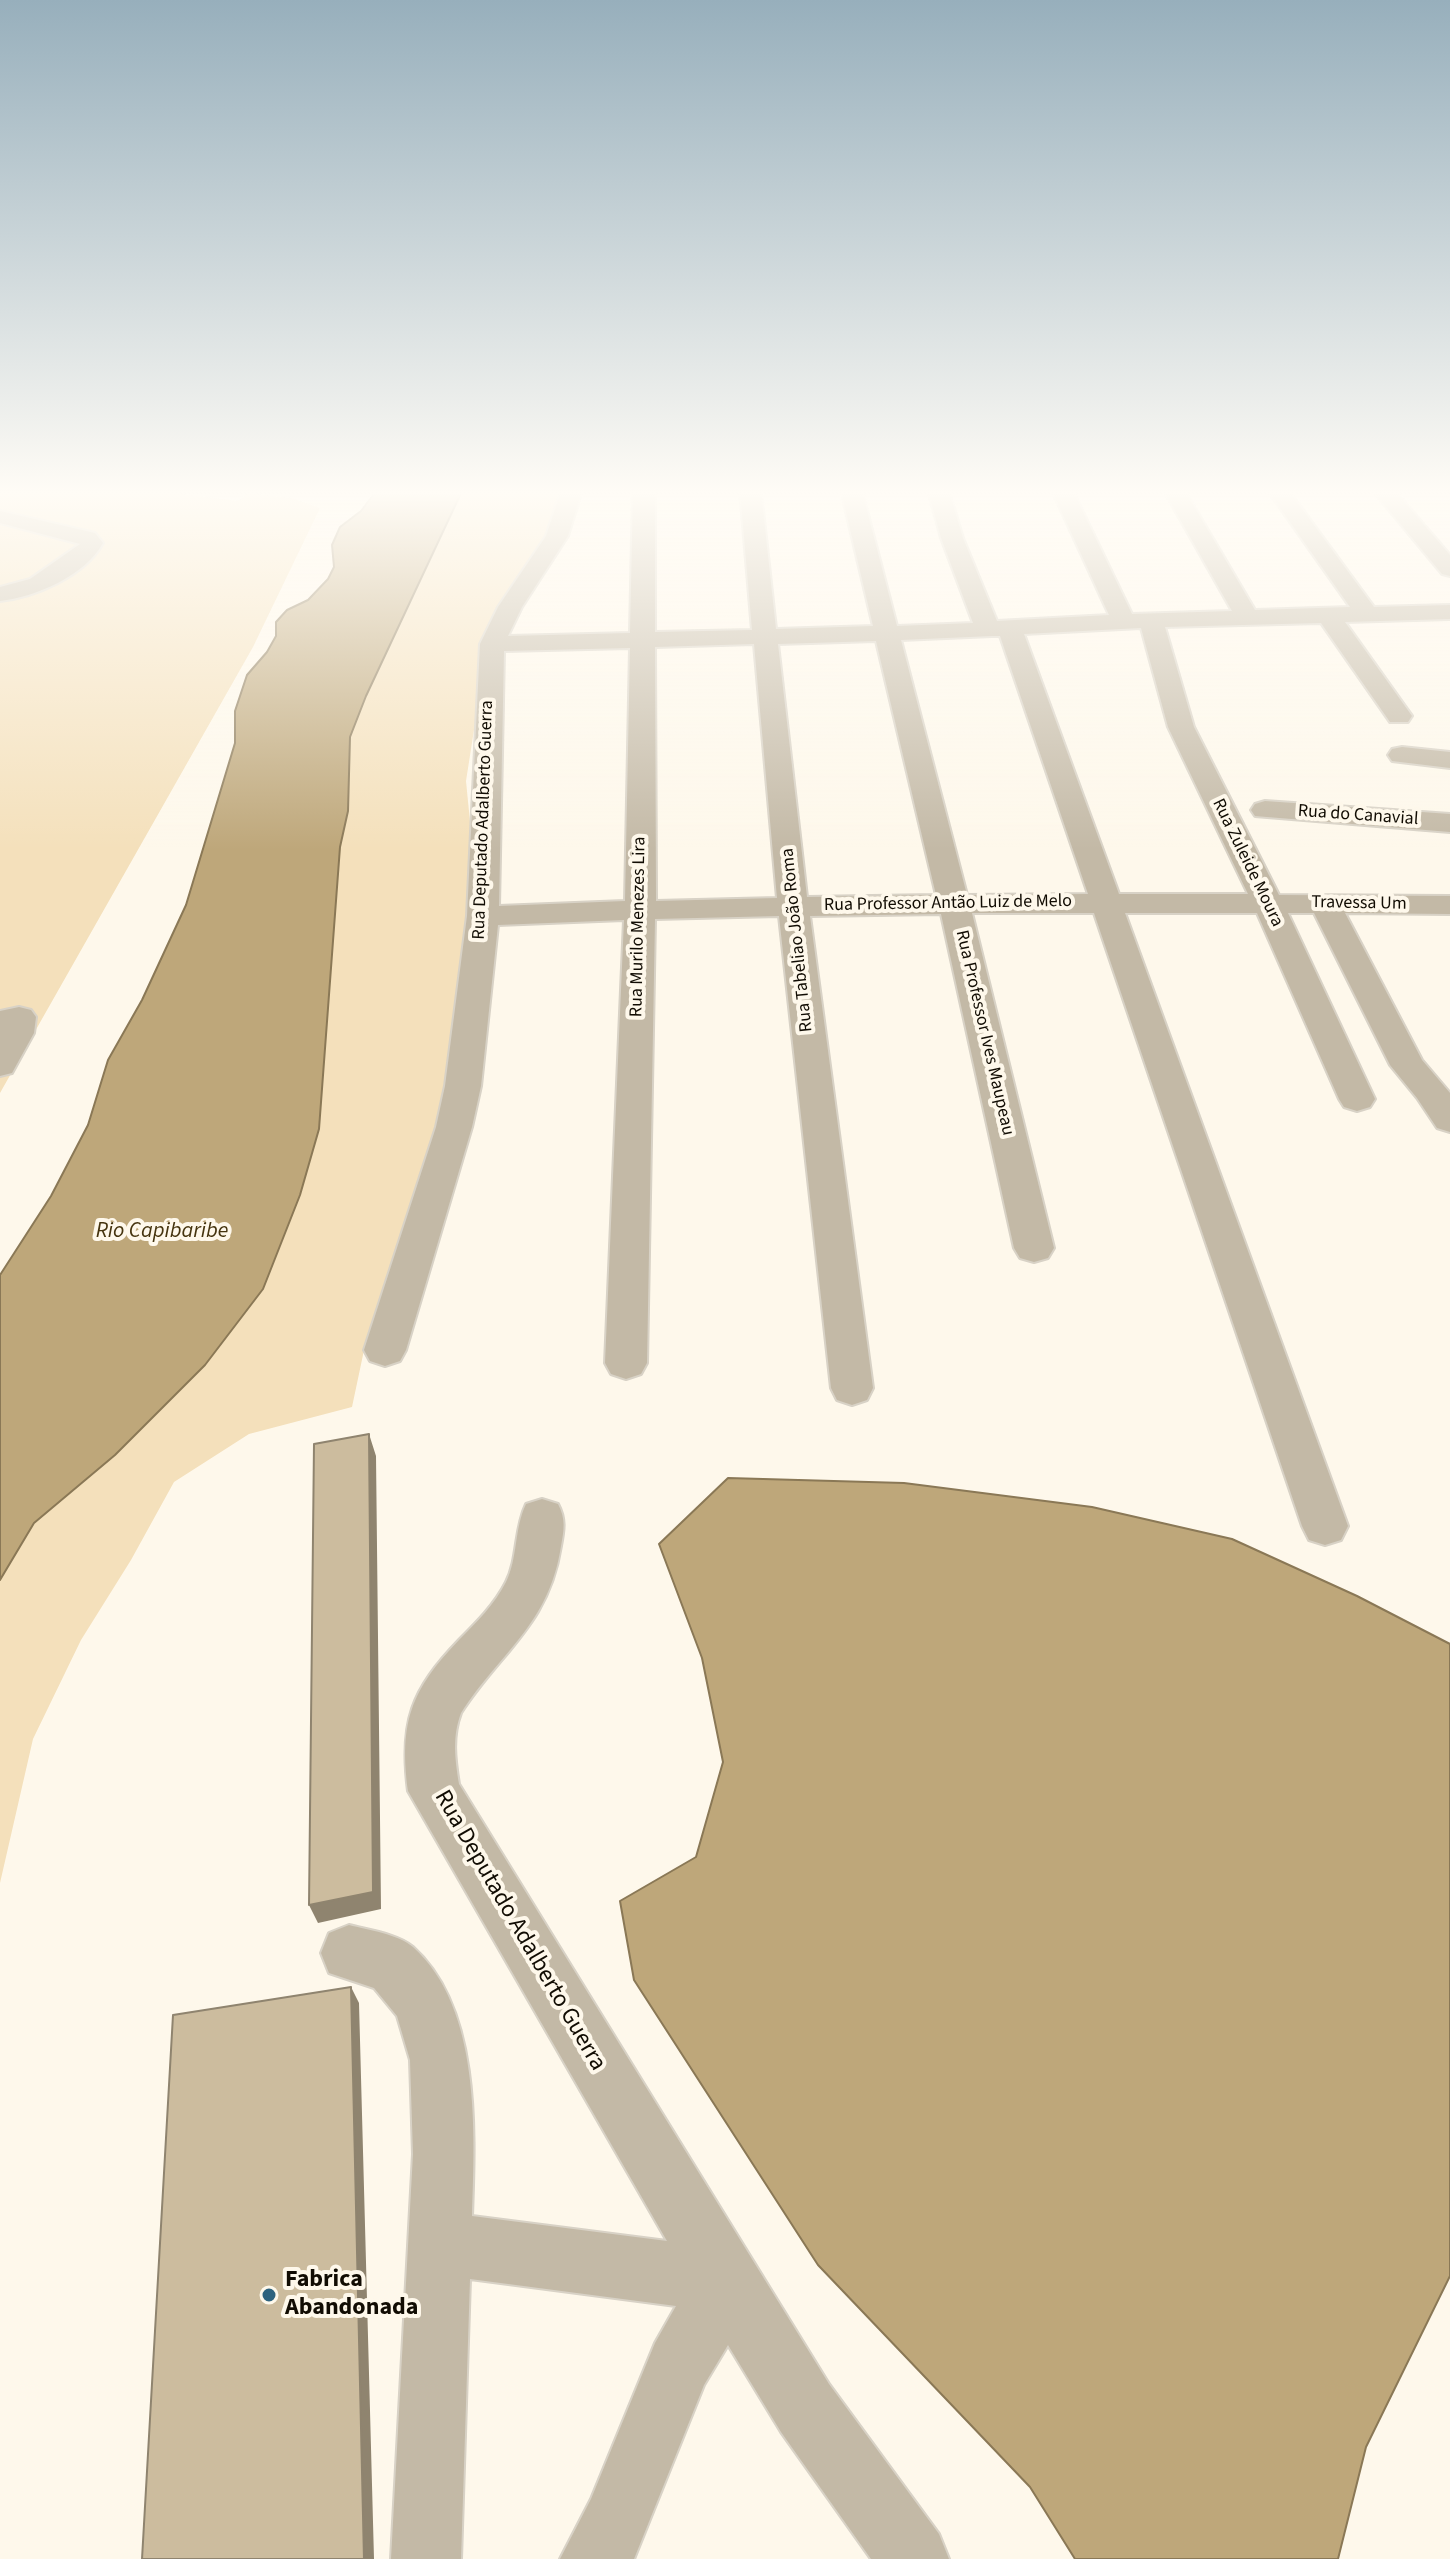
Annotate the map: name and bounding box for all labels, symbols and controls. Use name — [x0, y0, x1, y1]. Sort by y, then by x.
street label: Rua Deputado Adalberto Guerra — [469, 700, 499, 940]
street label: Rua Zuleide Moura — [1207, 795, 1287, 931]
street label: Rua do Canavial — [1297, 801, 1419, 831]
street label: Rua Murilo Menezes Lira — [627, 837, 651, 1017]
street label: Rua Tabeliao João Roma — [778, 847, 818, 1033]
street label: Rua Professor Antão Luiz de Melo — [824, 891, 1072, 917]
street label: Travessa Um — [1311, 892, 1407, 916]
street label: Rua Professor Ives Maupeau — [950, 928, 1018, 1138]
water label: Rio Capibaribe — [96, 1219, 228, 1245]
street label: Rua Deputado Adalberto Guerra — [427, 1786, 611, 2076]
place label: Fabrica Abandonada — [285, 2267, 418, 2323]
marker: Fabrica Abandonada — [260, 2286, 278, 2304]

